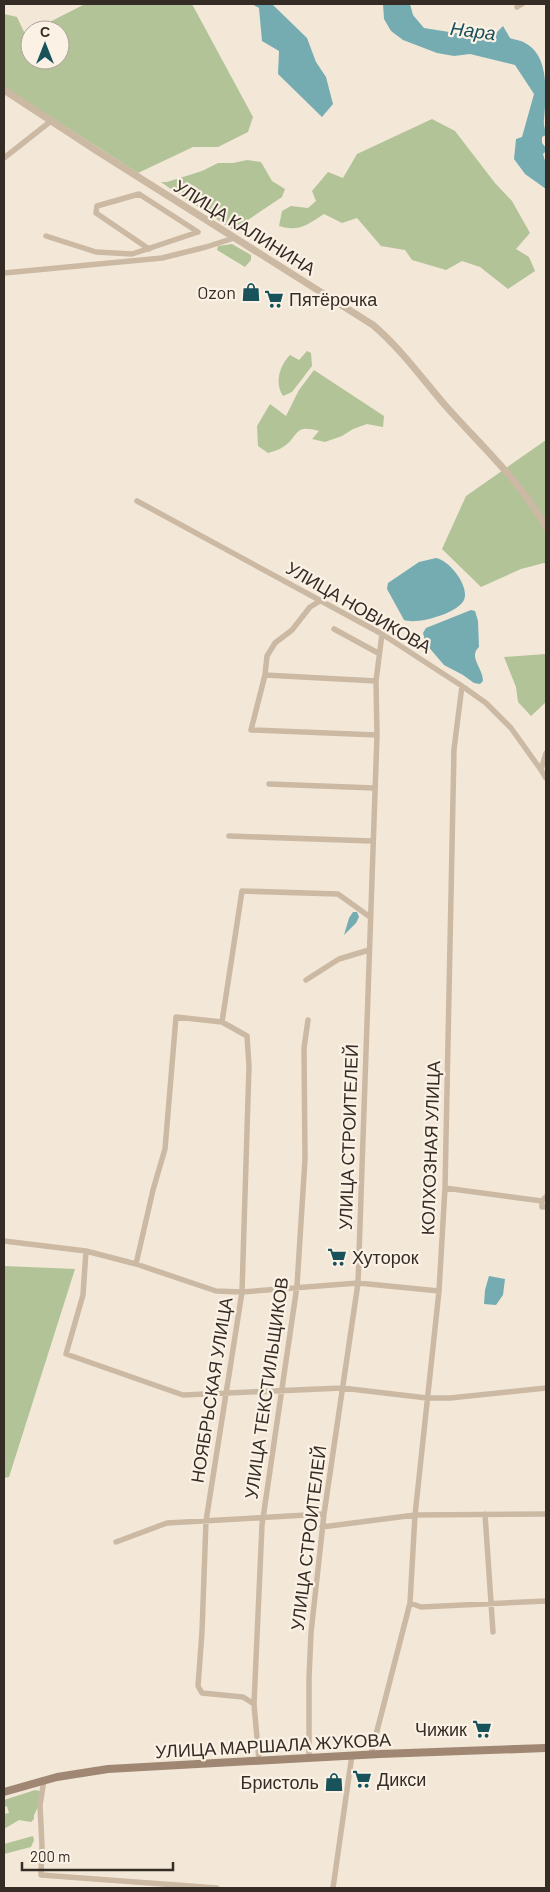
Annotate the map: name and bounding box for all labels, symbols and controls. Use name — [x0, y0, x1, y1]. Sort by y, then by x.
water label: Нара — [449, 16, 497, 44]
north arrow — [20, 20, 70, 70]
text: С — [40, 23, 50, 40]
street label: УЛИЦА КАЛИНИНА — [170, 174, 320, 280]
place label: Ozon — [197, 281, 236, 303]
shop icon: Ozon — [240, 281, 262, 303]
supermarket icon: Пятёрочка — [263, 288, 285, 310]
place label: Пятёрочка — [289, 288, 378, 310]
street label: УЛИЦА НОВИКОВА — [282, 556, 436, 658]
street label: УЛИЦА СТРОИТЕЛЕЙ — [334, 1044, 362, 1230]
street label: КОЛХОЗНАЯ УЛИЦА — [416, 1060, 444, 1236]
supermarket icon: Хуторок — [326, 1246, 348, 1268]
place label: Хуторок — [352, 1246, 419, 1268]
street label: УЛИЦА ТЕКСТИЛЬЩИКОВ — [240, 1276, 292, 1500]
street label: НОЯБРЬСКАЯ УЛИЦА — [185, 1296, 237, 1484]
street label: УЛИЦА СТРОИТЕЛЕЙ — [286, 1444, 330, 1632]
place label: Чижик — [415, 1718, 467, 1740]
supermarket icon: Чижик — [471, 1718, 493, 1740]
street label: УЛИЦА МАРШАЛА ЖУКОВА — [155, 1728, 391, 1762]
supermarket icon: Дикси — [351, 1768, 373, 1790]
place label: Дикси — [377, 1768, 426, 1790]
place label: Бристоль — [241, 1771, 319, 1793]
shop icon: Бристоль — [323, 1771, 345, 1793]
scale bar — [22, 1840, 174, 1872]
text: 200 m — [30, 1847, 70, 1865]

